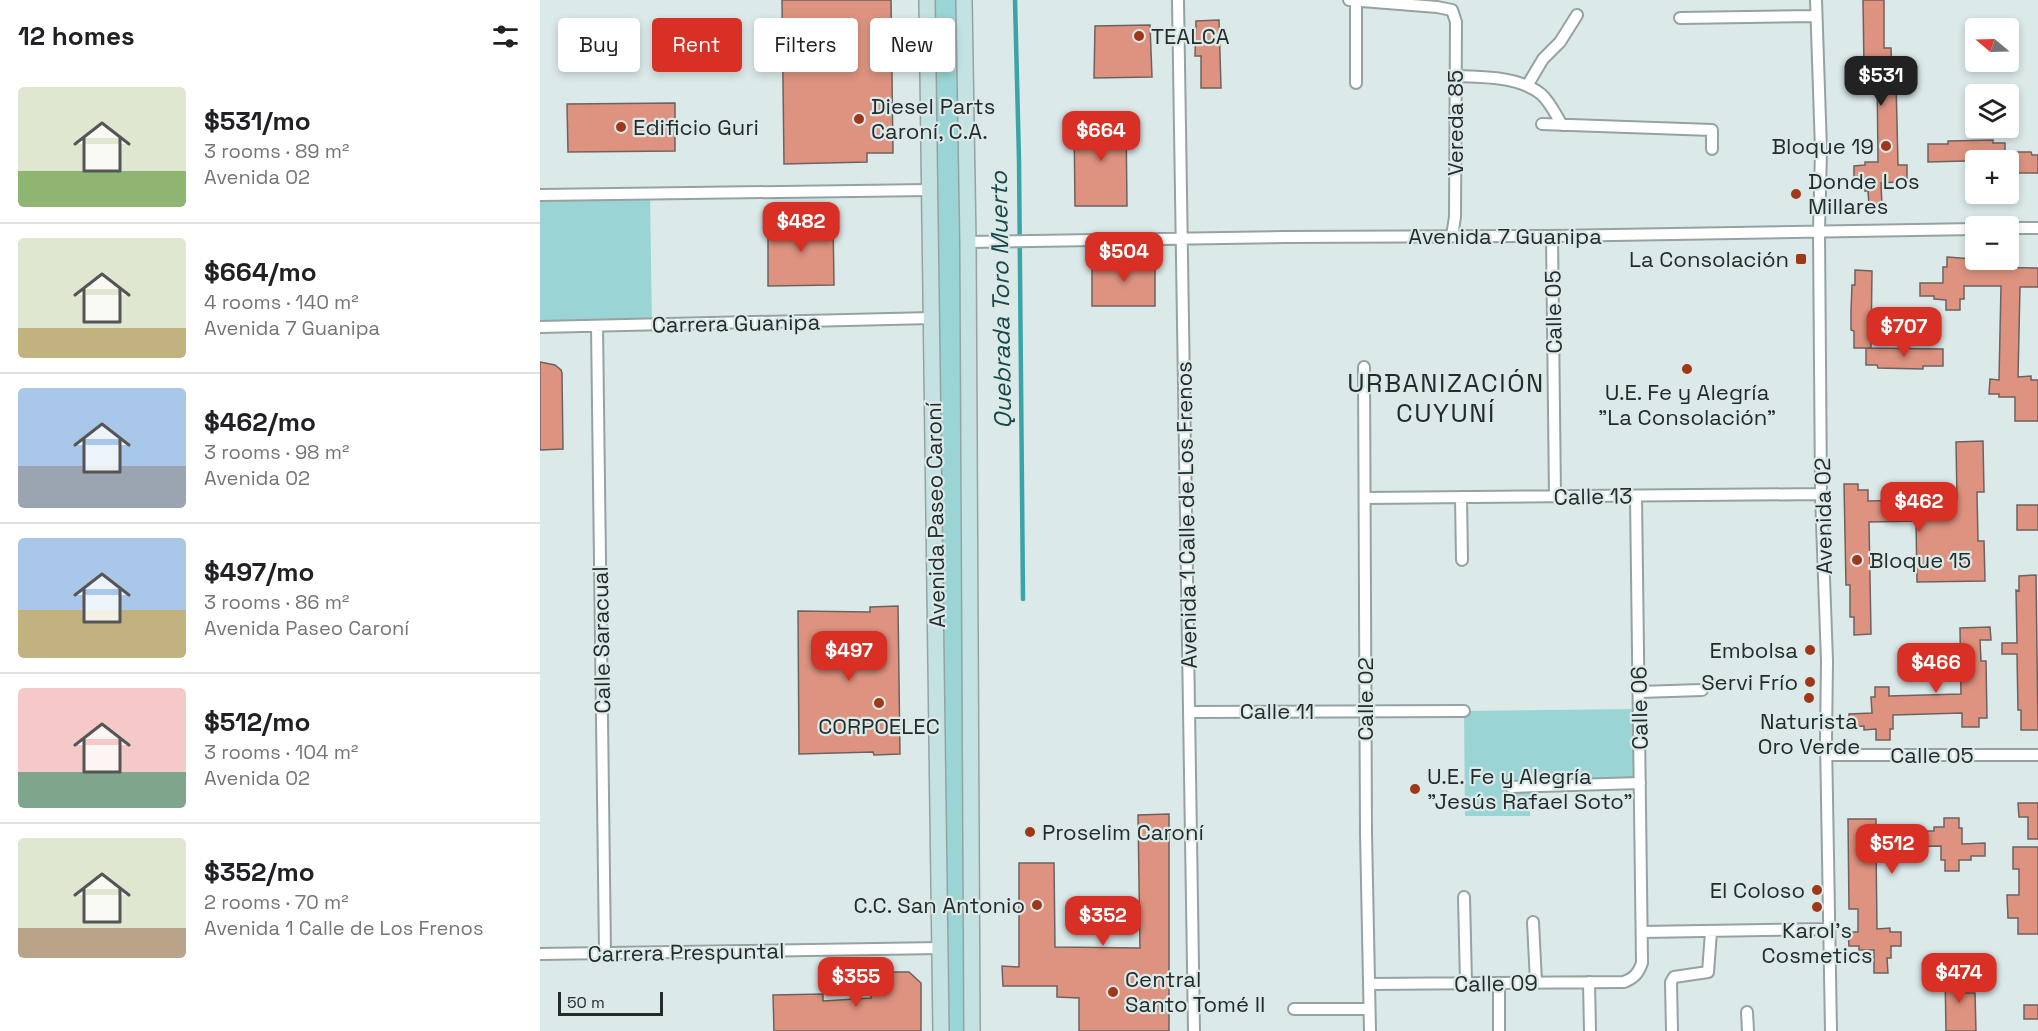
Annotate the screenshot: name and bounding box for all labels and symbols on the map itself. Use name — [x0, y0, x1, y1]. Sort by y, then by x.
north arrow — [1965, 18, 2019, 72]
place label: TEALCA — [1151, 22, 1230, 50]
marker: TEALCA — [1132, 29, 1146, 43]
pin: $531 — [1845, 56, 1917, 107]
street label: Vereda 85 — [1441, 70, 1469, 176]
place label: Diesel Parts Caroní, C.A. — [871, 92, 995, 145]
pin: $664 — [1065, 111, 1137, 162]
marker: Diesel Parts Caroní, C.A. — [852, 112, 866, 126]
place label: Edificio Guri — [633, 113, 759, 141]
marker: Edificio Guri — [614, 120, 628, 134]
place label: Bloque 19 — [1772, 132, 1874, 160]
marker: Bloque 19 — [1879, 139, 1893, 153]
place label: Donde Los Millares — [1808, 167, 1920, 220]
water label: Quebrada Toro Muerto — [983, 170, 1018, 429]
marker: Donde Los Millares — [1789, 187, 1803, 201]
pin: $482 — [765, 202, 837, 253]
street label: Avenida 7 Guanipa — [1408, 222, 1602, 250]
pin: $504 — [1088, 232, 1160, 283]
place label: La Consolación — [1629, 245, 1789, 273]
marker: La Consolación — [1794, 252, 1808, 266]
street label: Calle 05 — [1538, 270, 1568, 354]
pin: $707 — [1868, 307, 1940, 358]
street label: Carrera Guanipa — [651, 308, 821, 338]
street label: Avenida 1 Calle de Los Frenos — [1169, 361, 1203, 669]
marker: U.E. Fe y Alegría "La Consolación" — [1680, 362, 1694, 376]
district label: URBANIZACIÓN CUYUNÍ — [1347, 366, 1545, 430]
place label: U.E. Fe y Alegría "La Consolación" — [1598, 378, 1776, 431]
street label: Avenida Paseo Caroní — [919, 401, 951, 628]
street label: Avenida 02 — [1808, 457, 1838, 575]
street label: Calle 13 — [1553, 481, 1633, 511]
pin: $462 — [1883, 482, 1955, 533]
place label: Bloque 15 — [1869, 546, 1971, 574]
marker: Bloque 15 — [1850, 553, 1864, 567]
street label: Calle Saracual — [586, 566, 616, 714]
pin: $497 — [813, 631, 885, 682]
place label: Embolsa — [1709, 636, 1798, 664]
marker: Embolsa — [1803, 643, 1817, 657]
pin: $466 — [1900, 643, 1972, 694]
street label: Calle 02 — [1351, 657, 1379, 741]
street label: Calle 06 — [1624, 666, 1654, 750]
place label: Servi Frío — [1701, 668, 1798, 696]
marker: Servi Frío — [1803, 675, 1817, 689]
marker: Naturista Oro Verde — [1802, 691, 1816, 705]
marker: CORPOELEC — [872, 696, 886, 710]
street label: Calle 11 — [1240, 697, 1314, 725]
place label: Naturista Oro Verde — [1758, 707, 1860, 760]
place label: CORPOELEC — [818, 712, 940, 740]
street label: Calle 05 — [1890, 741, 1974, 769]
place label: U.E. Fe y Alegría "Jesús Rafael Soto" — [1427, 762, 1633, 815]
marker: U.E. Fe y Alegría "Jesús Rafael Soto" — [1408, 782, 1422, 796]
place label: Proselim Caroní — [1042, 818, 1204, 846]
pin: $512 — [1856, 824, 1928, 875]
marker: Proselim Caroní — [1023, 825, 1037, 839]
place label: El Coloso — [1710, 876, 1805, 904]
marker: El Coloso — [1810, 883, 1824, 897]
place label: C.C. San Antonio — [853, 891, 1025, 919]
pin: $352 — [1067, 896, 1139, 947]
marker: C.C. San Antonio — [1030, 898, 1044, 912]
marker: Karol's Cosmetics — [1810, 900, 1824, 914]
place label: Karol's Cosmetics — [1761, 916, 1873, 969]
street label: Carrera Prespuntal — [587, 936, 785, 968]
pin: $474 — [1923, 953, 1995, 1004]
pin: $355 — [820, 957, 892, 1008]
place label: Central Santo Tomé II — [1125, 965, 1265, 1018]
street label: Calle 09 — [1454, 968, 1538, 998]
marker: Central Santo Tomé II — [1106, 985, 1120, 999]
scale bar — [558, 989, 663, 1016]

